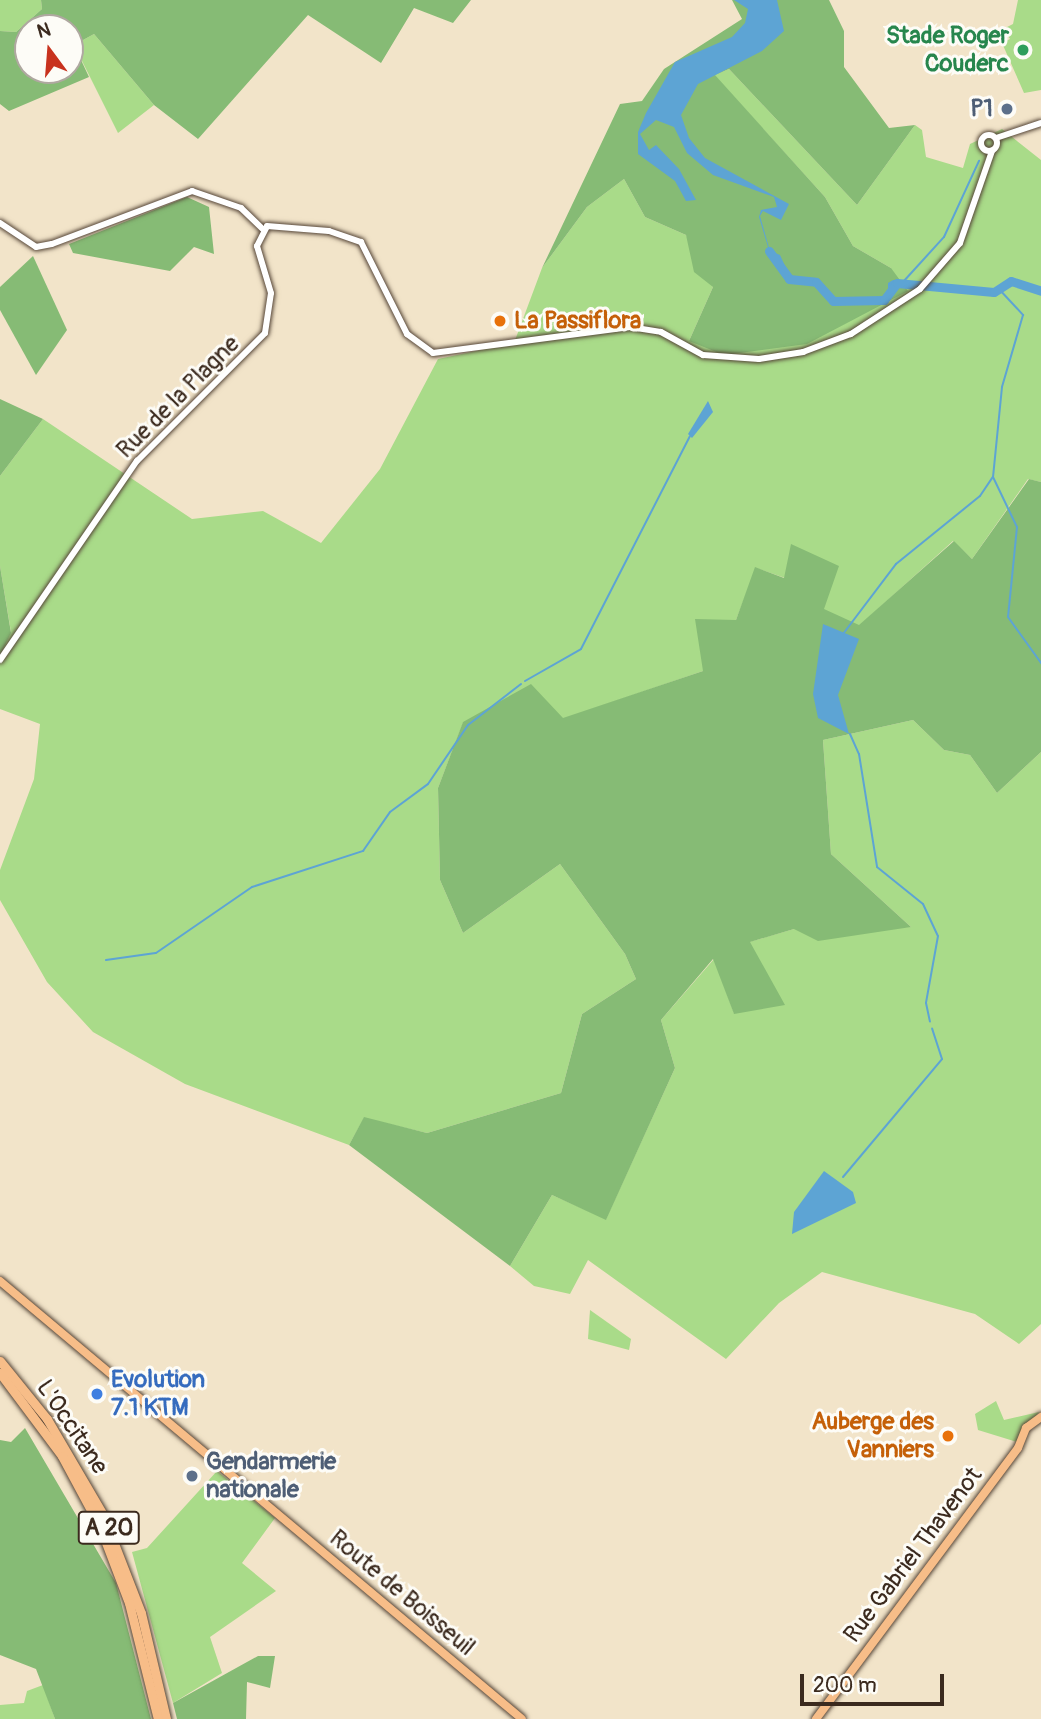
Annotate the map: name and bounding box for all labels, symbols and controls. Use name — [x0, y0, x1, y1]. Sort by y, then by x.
north arrow — [14, 14, 84, 84]
text: N — [34, 17, 53, 44]
place label: Stade Roger Couderc — [886, 22, 1009, 78]
marker: Stade Roger Couderc — [1015, 42, 1031, 58]
place label: P1 — [970, 95, 993, 123]
marker: P1 — [999, 101, 1015, 117]
place label: La Passiflora — [514, 307, 641, 335]
marker: La Passiflora — [492, 313, 508, 329]
street label: Rue de la Plagne — [111, 330, 245, 464]
place label: Evolution 7.1 KTM — [111, 1366, 205, 1422]
street label: L'Occitane — [30, 1374, 114, 1480]
marker: Evolution 7.1 KTM — [89, 1386, 105, 1402]
place label: Auberge des Vanniers — [811, 1408, 934, 1464]
marker: Auberge des Vanniers — [940, 1428, 956, 1444]
place label: Gendarmerie nationale — [206, 1448, 336, 1504]
street label: Rue Gabriel Thavenot — [838, 1462, 988, 1648]
marker: Gendarmerie nationale — [184, 1468, 200, 1484]
road number: A 20 — [78, 1508, 140, 1548]
street label: Route de Boisseuil — [324, 1524, 480, 1662]
scale bar — [803, 1660, 946, 1704]
text: 200 m — [813, 1672, 877, 1699]

